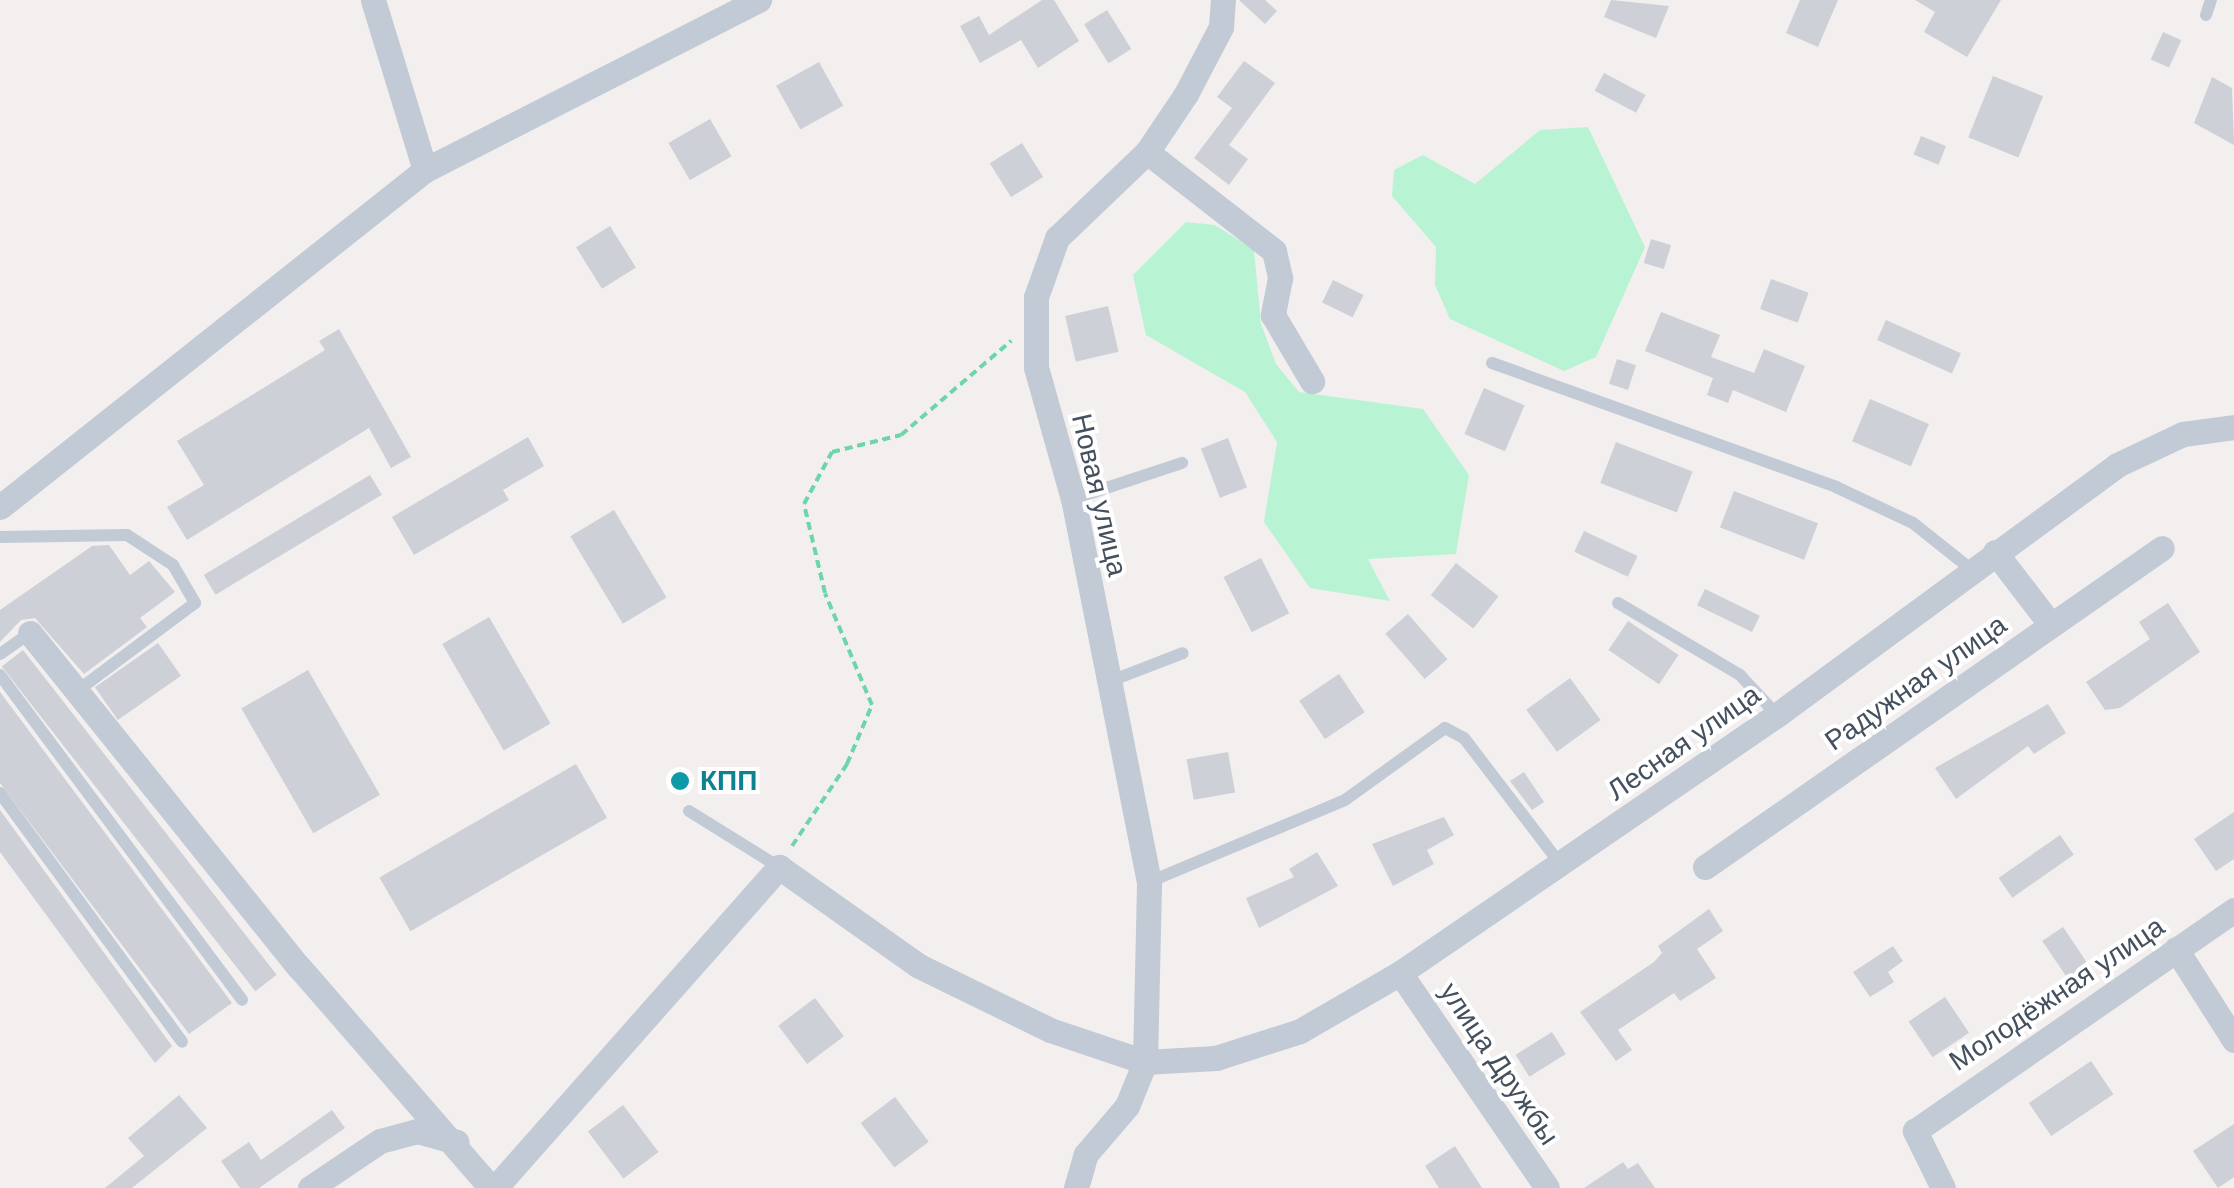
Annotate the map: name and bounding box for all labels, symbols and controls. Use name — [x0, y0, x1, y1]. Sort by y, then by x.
street label: Новая улица — [1064, 410, 1134, 580]
street label: Радужная улица — [1819, 608, 2013, 758]
street label: Лесная улица — [1601, 678, 1767, 808]
place label: КПП — [700, 764, 757, 798]
marker: КПП — [669, 770, 691, 792]
street label: Молодёжная улица — [1943, 910, 2171, 1078]
street label: улица Дружбы — [1432, 976, 1566, 1152]

